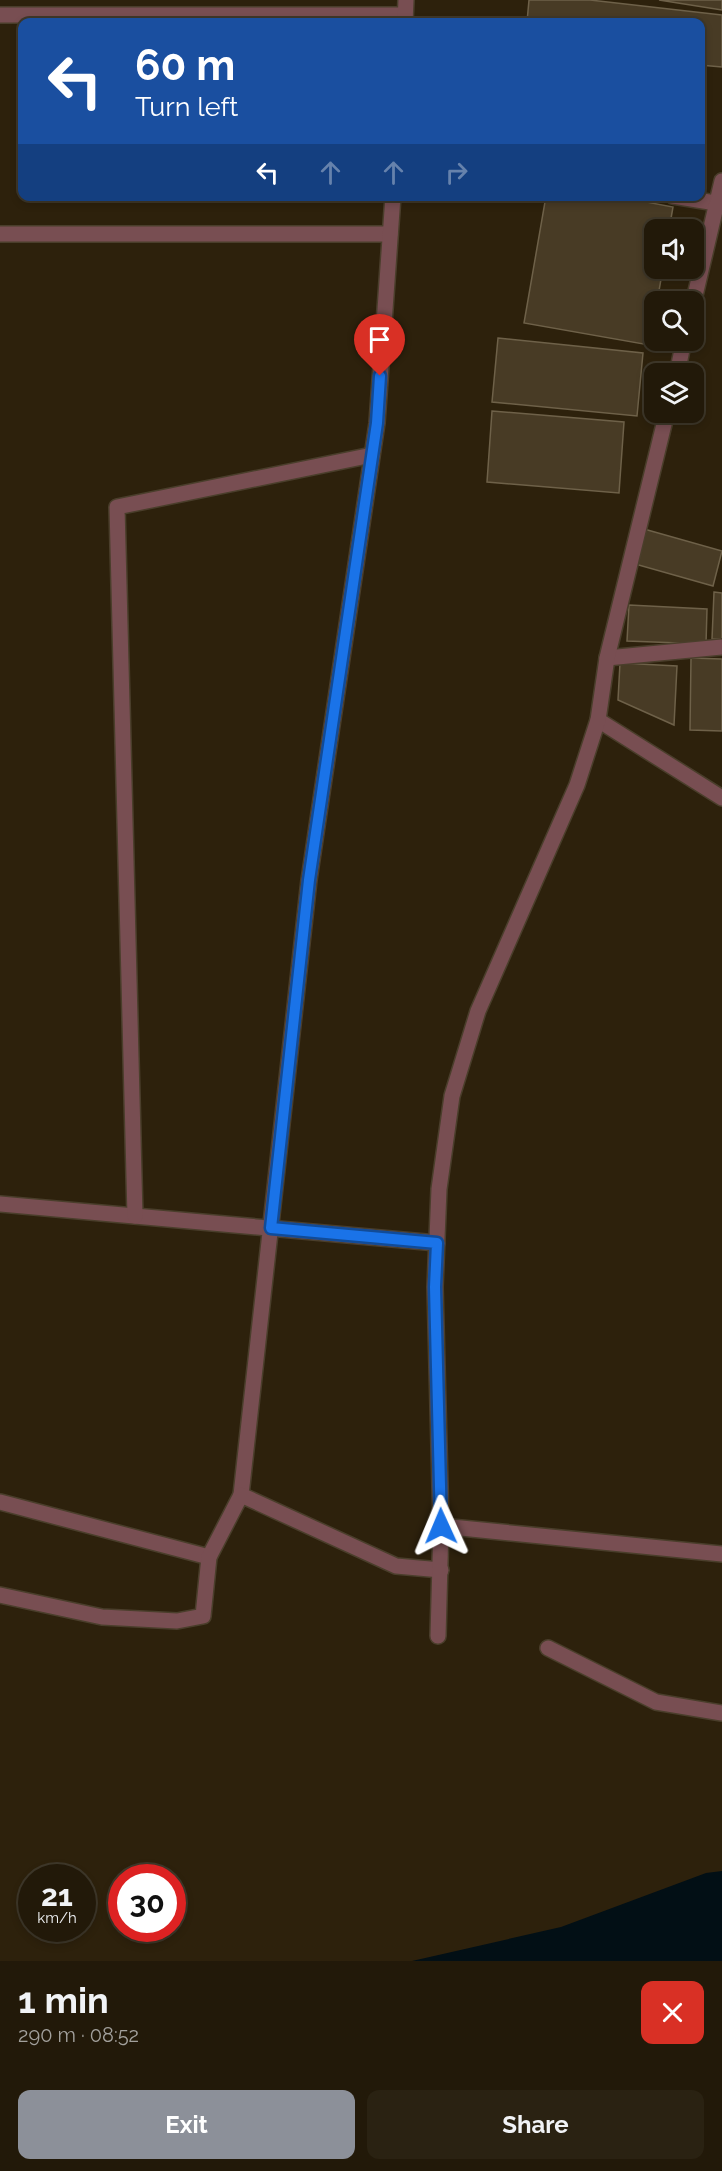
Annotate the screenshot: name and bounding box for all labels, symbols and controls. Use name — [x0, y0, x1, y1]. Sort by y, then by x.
text: 60 m — [135, 41, 235, 90]
icon: left — [36, 42, 114, 120]
text: Turn left — [135, 91, 238, 122]
icon: left — [251, 156, 284, 189]
icon: ahead — [314, 156, 347, 189]
icon: ahead — [377, 156, 410, 189]
icon: right — [440, 156, 473, 189]
map controls — [644, 219, 704, 423]
button: sound — [644, 219, 704, 279]
button: search — [644, 291, 704, 351]
pin — [354, 314, 405, 376]
icon: arrive — [363, 323, 396, 356]
button: layers — [644, 363, 704, 423]
position arrow — [409, 1494, 473, 1558]
speed limit sign: 30 — [108, 1864, 186, 1942]
text: 21 — [41, 1878, 73, 1913]
text: km/h — [37, 1909, 77, 1927]
text: 1 min — [18, 1979, 109, 2021]
button: close — [641, 1981, 704, 2044]
text: 290 m · 08:52 — [18, 2023, 139, 2047]
button: Exit — [18, 2090, 355, 2159]
button: Share — [367, 2090, 704, 2159]

